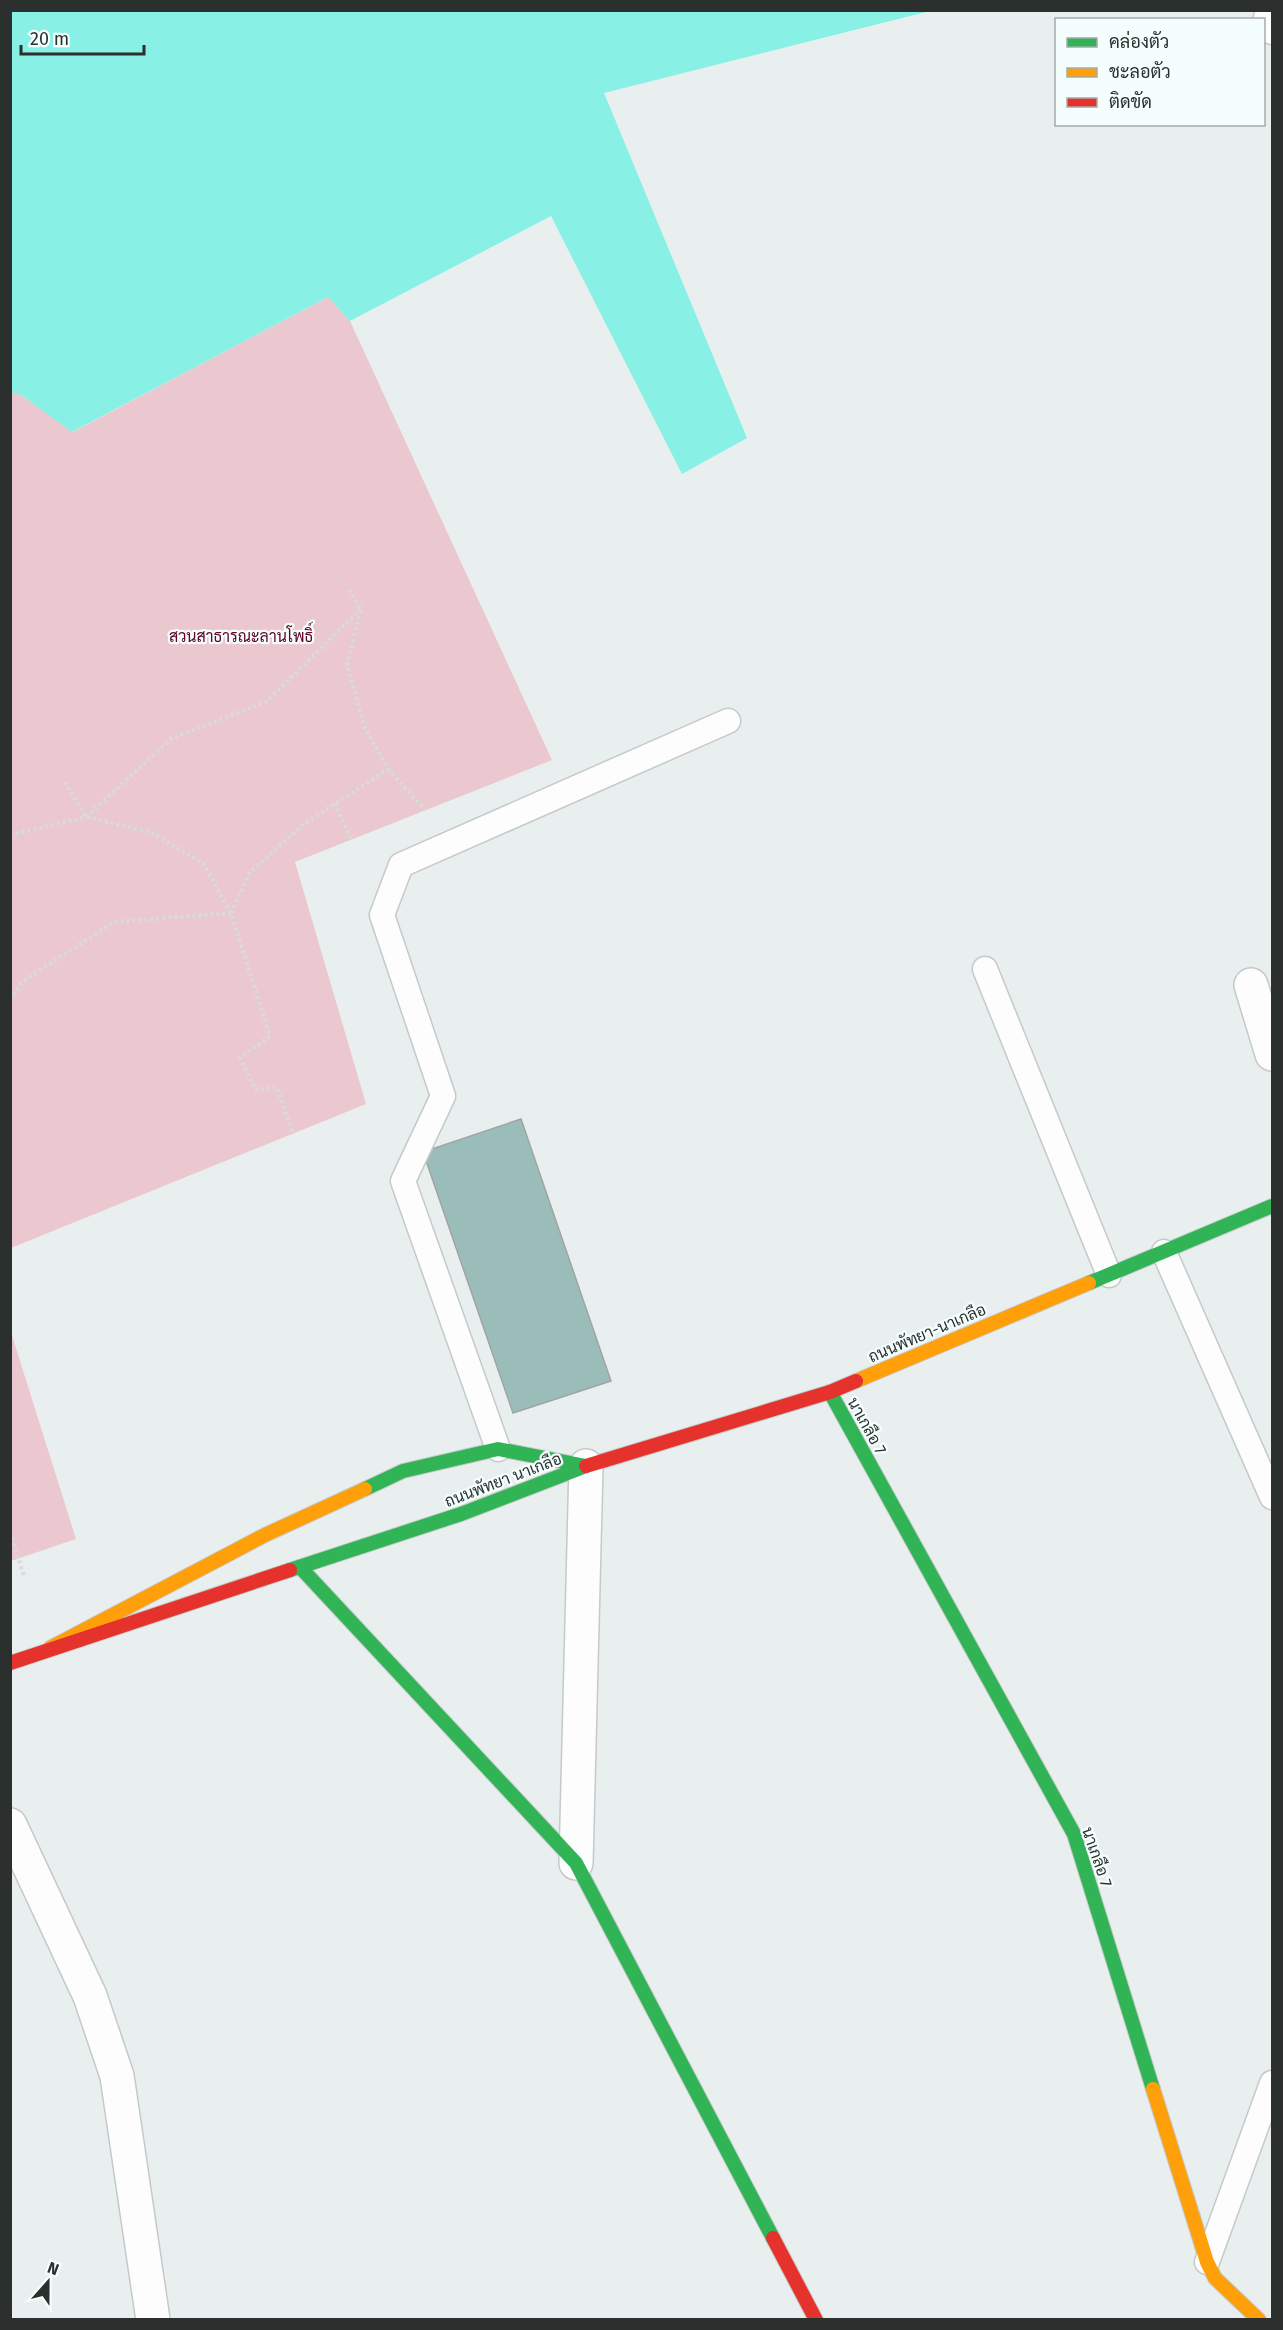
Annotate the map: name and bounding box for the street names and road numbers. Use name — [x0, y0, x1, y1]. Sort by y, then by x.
street label: ถนนพัทยา-นาเกลือ — [865, 1299, 989, 1366]
street label: นาเกลือ 7 — [844, 1394, 891, 1458]
street label: ถนนพัทยา นาเกลือ — [442, 1448, 564, 1511]
street label: นาเกลือ 7 — [1078, 1824, 1117, 1889]

